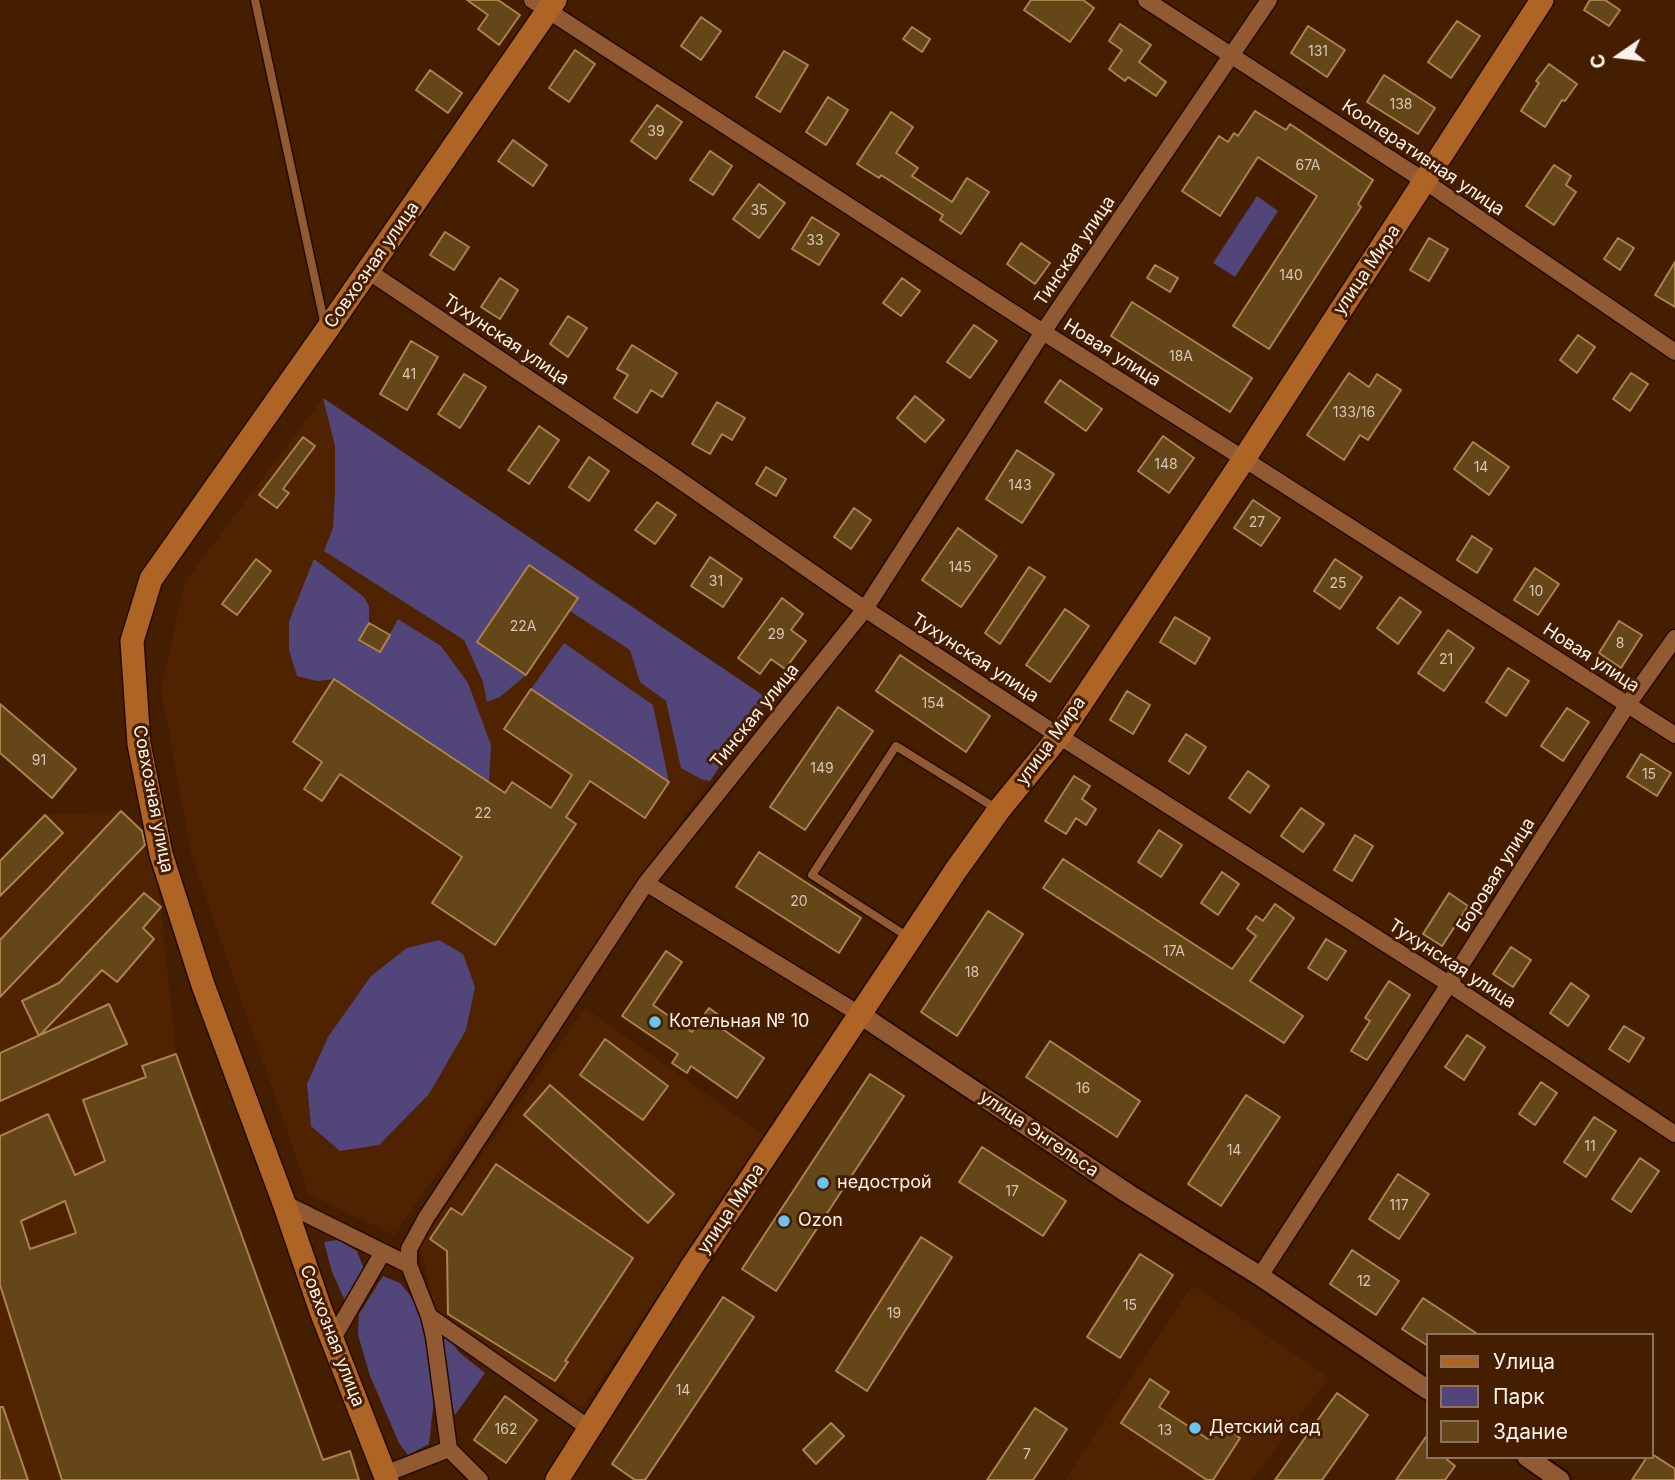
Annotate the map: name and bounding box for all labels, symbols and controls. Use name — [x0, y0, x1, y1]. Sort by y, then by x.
north arrow — [1584, 21, 1654, 91]
house number: 131 — [1308, 44, 1328, 60]
text: С — [1585, 52, 1611, 71]
street label: Кооперативная улица — [1337, 95, 1509, 221]
house number: 138 — [1389, 97, 1413, 113]
house number: 39 — [647, 124, 665, 140]
house number: 67А — [1296, 158, 1320, 174]
street label: Тинская улица — [1030, 192, 1120, 310]
street label: Совхозная улица — [320, 197, 424, 333]
house number: 35 — [750, 203, 768, 219]
street label: улица Мира — [1329, 221, 1405, 319]
house number: 33 — [806, 233, 824, 249]
house number: 140 — [1279, 268, 1303, 284]
street label: Тухунская улица — [439, 290, 573, 390]
street label: Новая улица — [1059, 315, 1165, 391]
house number: 18А — [1169, 349, 1193, 365]
house number: 41 — [402, 367, 416, 383]
house number: 133/16 — [1333, 405, 1375, 421]
house number: 148 — [1154, 457, 1178, 473]
house number: 14 — [1474, 460, 1488, 476]
house number: 143 — [1008, 478, 1032, 494]
house number: 27 — [1249, 515, 1265, 531]
house number: 145 — [948, 560, 972, 576]
house number: 31 — [709, 574, 723, 590]
house number: 25 — [1329, 576, 1347, 592]
house number: 10 — [1529, 584, 1543, 600]
street label: Тухунская улица — [907, 609, 1043, 707]
house number: 22А — [510, 619, 536, 635]
street label: Новая улица — [1539, 619, 1643, 697]
house number: 29 — [767, 627, 785, 643]
house number: 8 — [1616, 636, 1624, 652]
house number: 21 — [1439, 652, 1453, 668]
street label: Тинская улица — [706, 659, 804, 773]
street label: улица Мира — [1012, 692, 1090, 790]
house number: 154 — [921, 696, 945, 712]
street label: Совхозная улица — [128, 723, 178, 875]
house number: 91 — [32, 753, 46, 769]
house number: 149 — [810, 761, 834, 777]
house number: 15 — [1642, 767, 1656, 783]
house number: 22 — [474, 806, 492, 822]
street label: Боровая улица — [1452, 814, 1540, 936]
house number: 20 — [790, 894, 808, 910]
street label: Тухунская улица — [1384, 915, 1520, 1013]
house number: 17А — [1163, 944, 1185, 960]
house number: 18 — [965, 965, 979, 981]
place label: Котельная № 10 — [669, 1011, 809, 1033]
marker: Котельная № 10 — [647, 1014, 663, 1030]
house number: 16 — [1076, 1081, 1090, 1097]
street label: улица Энгельса — [975, 1086, 1103, 1182]
house number: 11 — [1584, 1139, 1596, 1155]
house number: 14 — [1227, 1143, 1241, 1159]
street label: улица Мира — [693, 1160, 769, 1258]
place label: недострой — [837, 1172, 932, 1194]
marker: недострой — [815, 1175, 831, 1191]
house number: 17 — [1005, 1184, 1019, 1200]
house number: 117 — [1389, 1198, 1409, 1214]
place label: Ozon — [798, 1210, 843, 1232]
marker: Ozon — [776, 1213, 792, 1229]
street label: Совхозная улица — [295, 1262, 369, 1410]
house number: 12 — [1357, 1274, 1371, 1290]
house number: 15 — [1123, 1298, 1137, 1314]
house number: 19 — [887, 1306, 901, 1322]
legend — [1426, 1333, 1654, 1459]
text: Улица — [1493, 1349, 1555, 1374]
house number: 14 — [676, 1383, 690, 1399]
text: Парк — [1493, 1384, 1545, 1409]
place label: Детский сад — [1209, 1417, 1321, 1439]
text: Здание — [1493, 1419, 1568, 1444]
marker: Детский сад — [1187, 1420, 1203, 1436]
house number: 162 — [495, 1422, 517, 1438]
house number: 13 — [1158, 1423, 1172, 1439]
house number: 7 — [1023, 1447, 1031, 1463]

